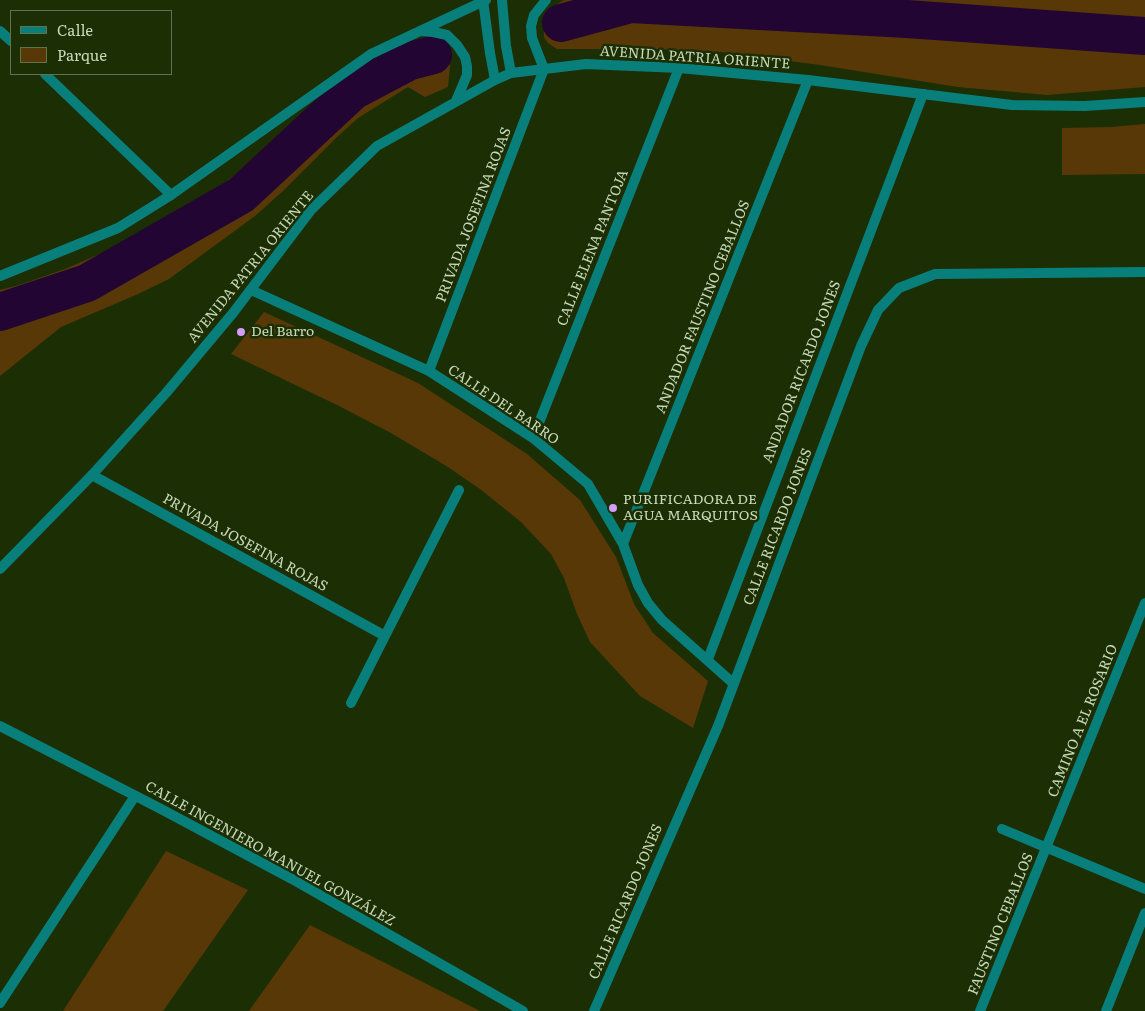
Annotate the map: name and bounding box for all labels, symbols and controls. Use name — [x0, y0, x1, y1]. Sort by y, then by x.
legend — [10, 10, 172, 75]
text: Calle — [57, 18, 93, 41]
text: Parque — [57, 43, 107, 66]
street label: AVENIDA PATRIA ORIENTE — [599, 43, 791, 73]
street label: PRIVADA JOSEFINA ROJAS — [433, 125, 515, 305]
street label: CALLE ELENA PANTOJA — [554, 167, 632, 329]
street label: AVENIDA PATRIA ORIENTE — [184, 188, 318, 346]
street label: ANDADOR FAUSTINO CEBALLOS — [652, 198, 754, 416]
street label: ANDADOR RICARDO JONES — [759, 278, 845, 466]
place label: Del Barro — [251, 324, 314, 340]
marker: Del Barro — [235, 326, 247, 338]
street label: CALLE DEL BARRO — [444, 362, 562, 448]
street label: CALLE RICARDO JONES — [740, 446, 816, 608]
street label: PRIVADA JOSEFINA ROJAS — [160, 491, 330, 595]
place label: PURIFICADORA DE AGUA MARQUITOS — [623, 492, 758, 524]
marker: PURIFICADORA DE AGUA MARQUITOS — [607, 502, 619, 514]
street label: CAMINO A EL ROSARIO — [1045, 642, 1121, 800]
street label: CALLE INGENIERO MANUEL GONZÁLEZ — [142, 778, 398, 930]
street label: CALLE RICARDO JONES — [586, 822, 666, 982]
street label: FAUSTINO CEBALLOS — [965, 851, 1037, 997]

